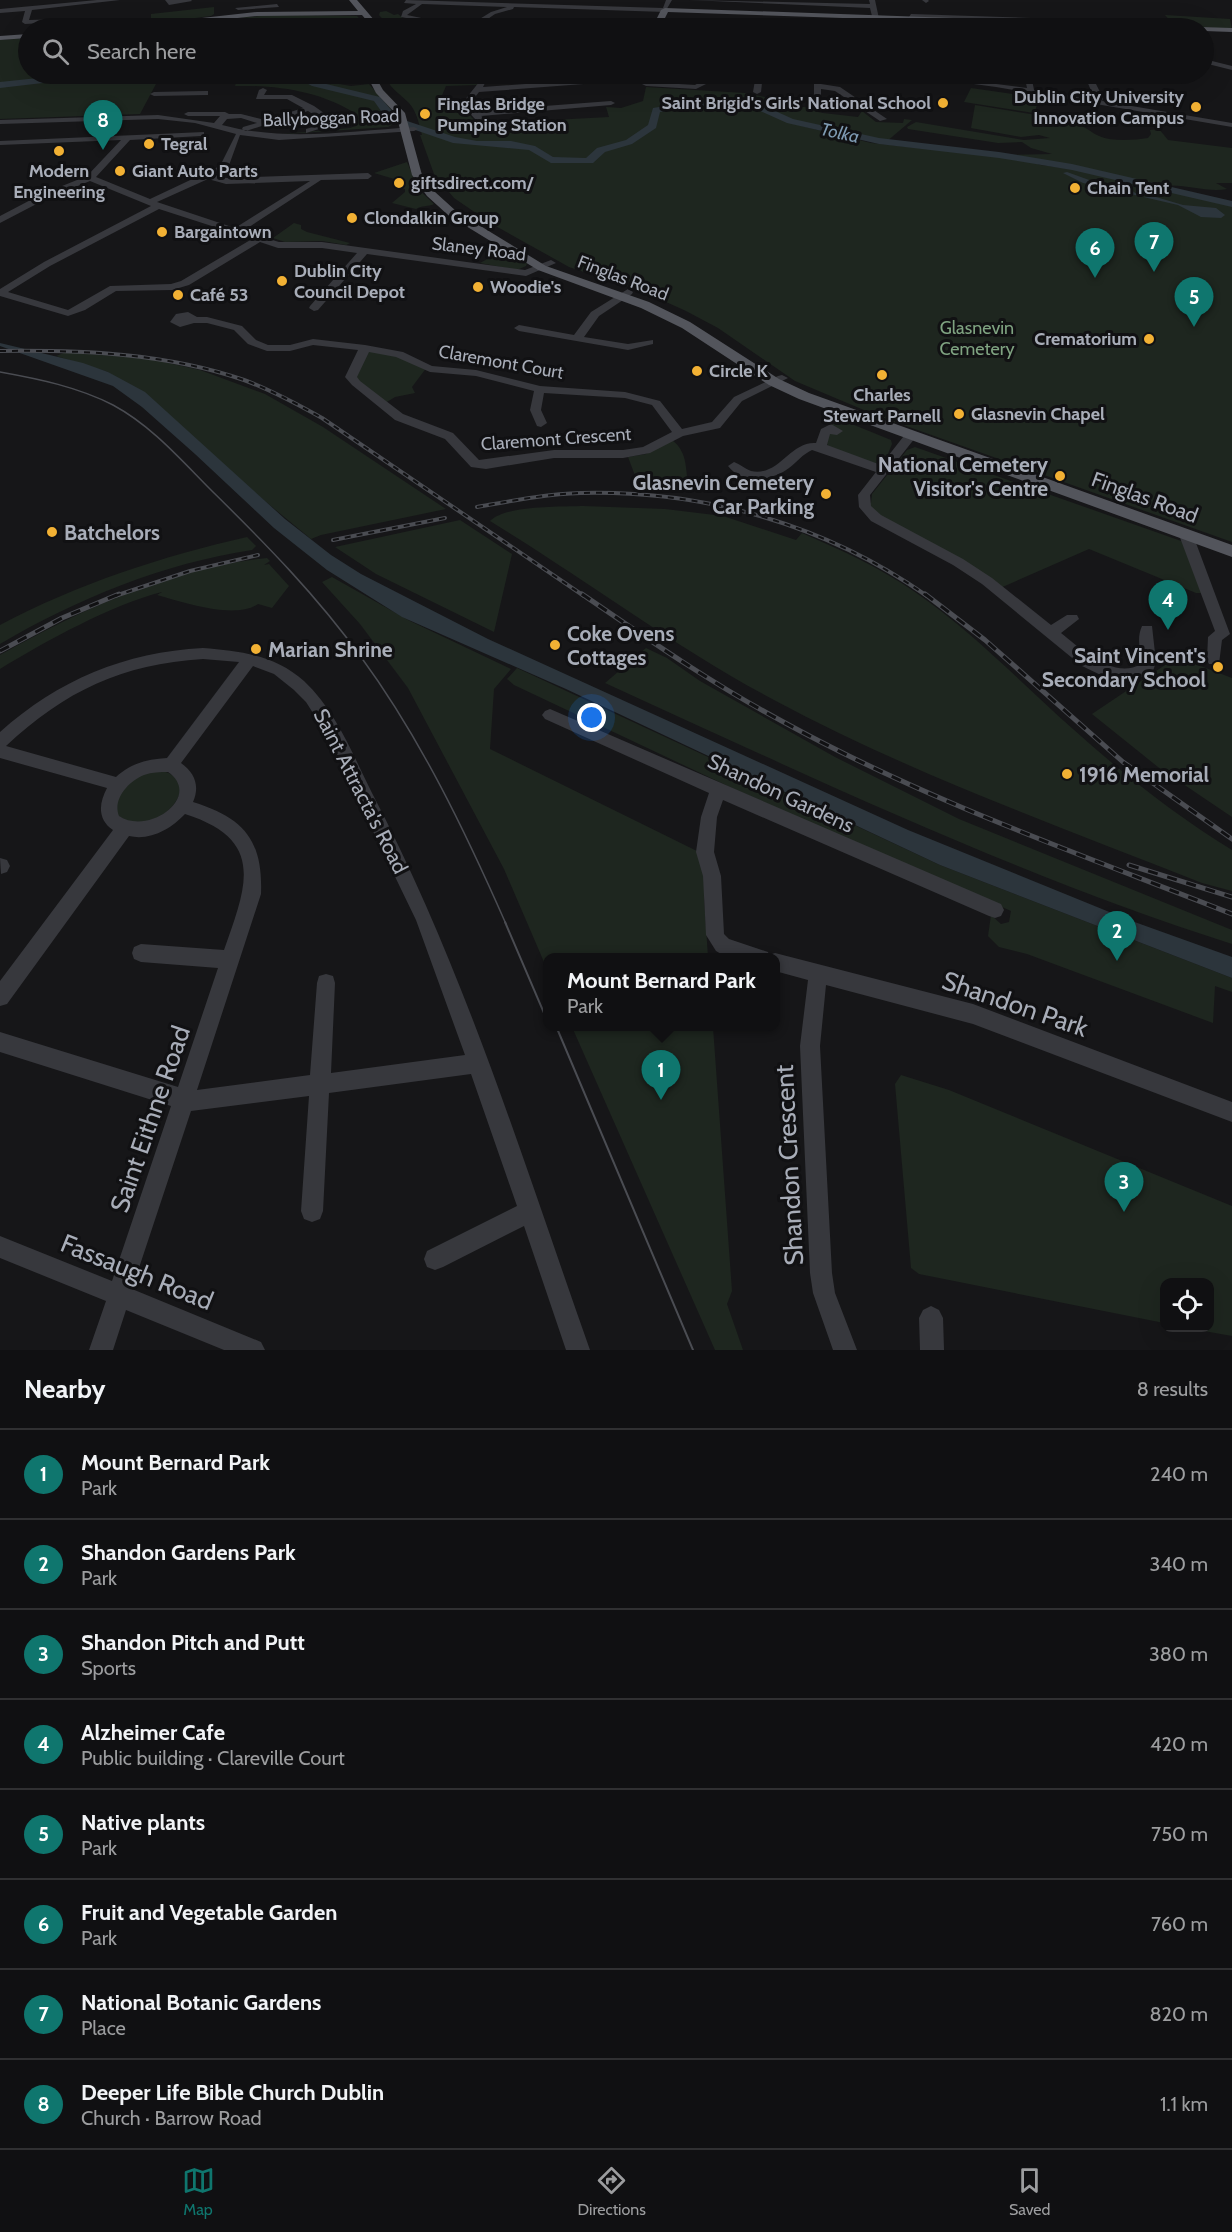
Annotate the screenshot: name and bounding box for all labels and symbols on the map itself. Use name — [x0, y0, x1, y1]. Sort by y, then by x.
place label: Dublin City University Innovation Campus — [1014, 86, 1184, 129]
place label: Saint Brigid's Girls' National School — [662, 92, 931, 114]
place label: Finglas Bridge Pumping Station — [437, 93, 567, 136]
marker: Saint Brigid's Girls' National School — [936, 96, 950, 110]
pin: 8 — [84, 100, 122, 150]
marker: Dublin City University Innovation Campus — [1189, 100, 1203, 114]
street label: Ballyboggan Road — [262, 105, 400, 131]
marker: Finglas Bridge Pumping Station — [418, 107, 432, 121]
water label: Tolka — [819, 118, 861, 148]
place label: Tegral — [161, 133, 208, 155]
marker: Tegral — [142, 137, 156, 151]
marker: Modern Engineering — [52, 144, 66, 158]
place label: Modern Engineering — [13, 160, 105, 203]
place label: Giant Auto Parts — [132, 160, 258, 182]
marker: Giant Auto Parts — [113, 164, 127, 178]
place label: giftsdirect.com/ — [411, 172, 534, 194]
marker: giftsdirect.com/ — [392, 176, 406, 190]
place label: Chain Tent — [1087, 177, 1169, 199]
marker: Chain Tent — [1068, 181, 1082, 195]
place label: Clondalkin Group — [364, 207, 499, 229]
marker: Clondalkin Group — [345, 211, 359, 225]
place label: Bargaintown — [174, 221, 272, 243]
pin: 7 — [1134, 222, 1174, 272]
marker: Bargaintown — [155, 225, 169, 239]
pin: 6 — [1076, 228, 1114, 278]
street label: Slaney Road — [431, 232, 527, 266]
street label: Finglas Road — [574, 251, 672, 305]
place label: Dublin City Council Depot — [294, 260, 405, 303]
marker: Dublin City Council Depot — [275, 274, 289, 288]
place label: Woodie's — [490, 276, 562, 298]
pin: 5 — [1174, 278, 1214, 327]
marker: Woodie's — [471, 280, 485, 294]
place label: Café 53 — [190, 284, 249, 306]
marker: Café 53 — [171, 288, 185, 302]
park label: Glasnevin Cemetery — [939, 317, 1015, 360]
place label: Crematorium — [1034, 328, 1137, 350]
marker: Crematorium — [1142, 332, 1156, 346]
street label: Claremont Court — [437, 340, 565, 384]
place label: Circle K — [709, 360, 769, 382]
marker: Circle K — [690, 364, 704, 378]
marker: Charles Stewart Parnell — [875, 368, 889, 382]
place label: Charles Stewart Parnell — [823, 384, 941, 427]
place label: Glasnevin Chapel — [971, 403, 1105, 425]
marker: Glasnevin Chapel — [952, 407, 966, 421]
street label: Claremont Crescent — [480, 423, 632, 455]
place label: National Cemetery Visitor's Centre — [878, 452, 1049, 501]
street label: Finglas Road — [1088, 466, 1202, 528]
marker: National Cemetery Visitor's Centre — [1053, 469, 1067, 483]
place label: Glasnevin Cemetery Car Parking — [633, 470, 815, 519]
marker: Glasnevin Cemetery Car Parking — [819, 487, 833, 501]
place label: Batchelors — [64, 520, 160, 545]
marker: Batchelors — [45, 525, 59, 539]
pin: 4 — [1148, 580, 1188, 630]
place label: Coke Ovens Cottages — [567, 621, 674, 670]
place label: Marian Shrine — [268, 637, 393, 662]
marker: Coke Ovens Cottages — [548, 638, 562, 652]
marker: Marian Shrine — [249, 642, 263, 656]
place label: Saint Vincent's Secondary School — [1042, 643, 1206, 692]
marker: Saint Vincent's Secondary School — [1211, 660, 1225, 674]
your location — [577, 703, 606, 732]
street label: Saint Attracta's Road — [309, 704, 413, 878]
street label: Shandon Gardens — [704, 748, 858, 838]
place label: 1916 Memorial — [1079, 762, 1210, 787]
marker: 1916 Memorial — [1060, 767, 1074, 781]
pin: 2 — [1098, 912, 1136, 961]
street label: Shandon Park — [938, 964, 1092, 1044]
street label: Saint Eithne Road — [103, 1021, 197, 1217]
pin: 1 — [642, 1050, 680, 1100]
street label: Shandon Crescent — [768, 1064, 810, 1266]
pin: 3 — [1104, 1162, 1144, 1212]
street label: Fassaugh Road — [56, 1227, 218, 1317]

